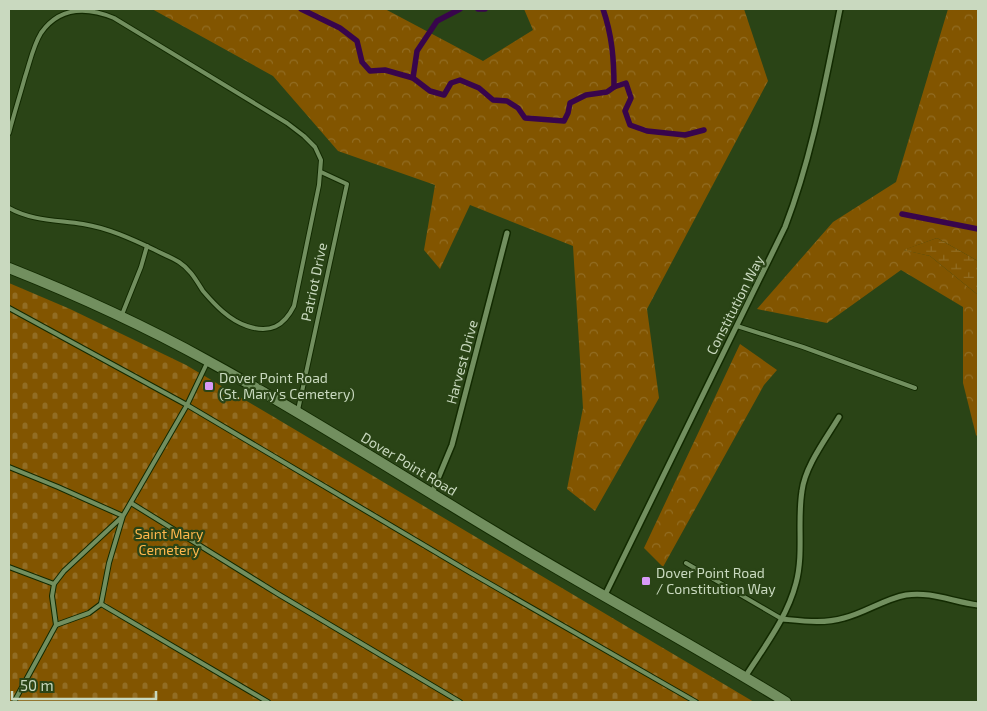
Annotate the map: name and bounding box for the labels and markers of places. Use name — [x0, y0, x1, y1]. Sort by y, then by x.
place label: Dover Point Road (St. Mary's Cemetery) — [219, 369, 355, 402]
marker: Dover Point Road (St. Mary's Cemetery) — [203, 380, 215, 392]
place label: Dover Point Road / Constitution Way — [656, 564, 776, 597]
marker: Dover Point Road / Constitution Way — [640, 575, 652, 587]

